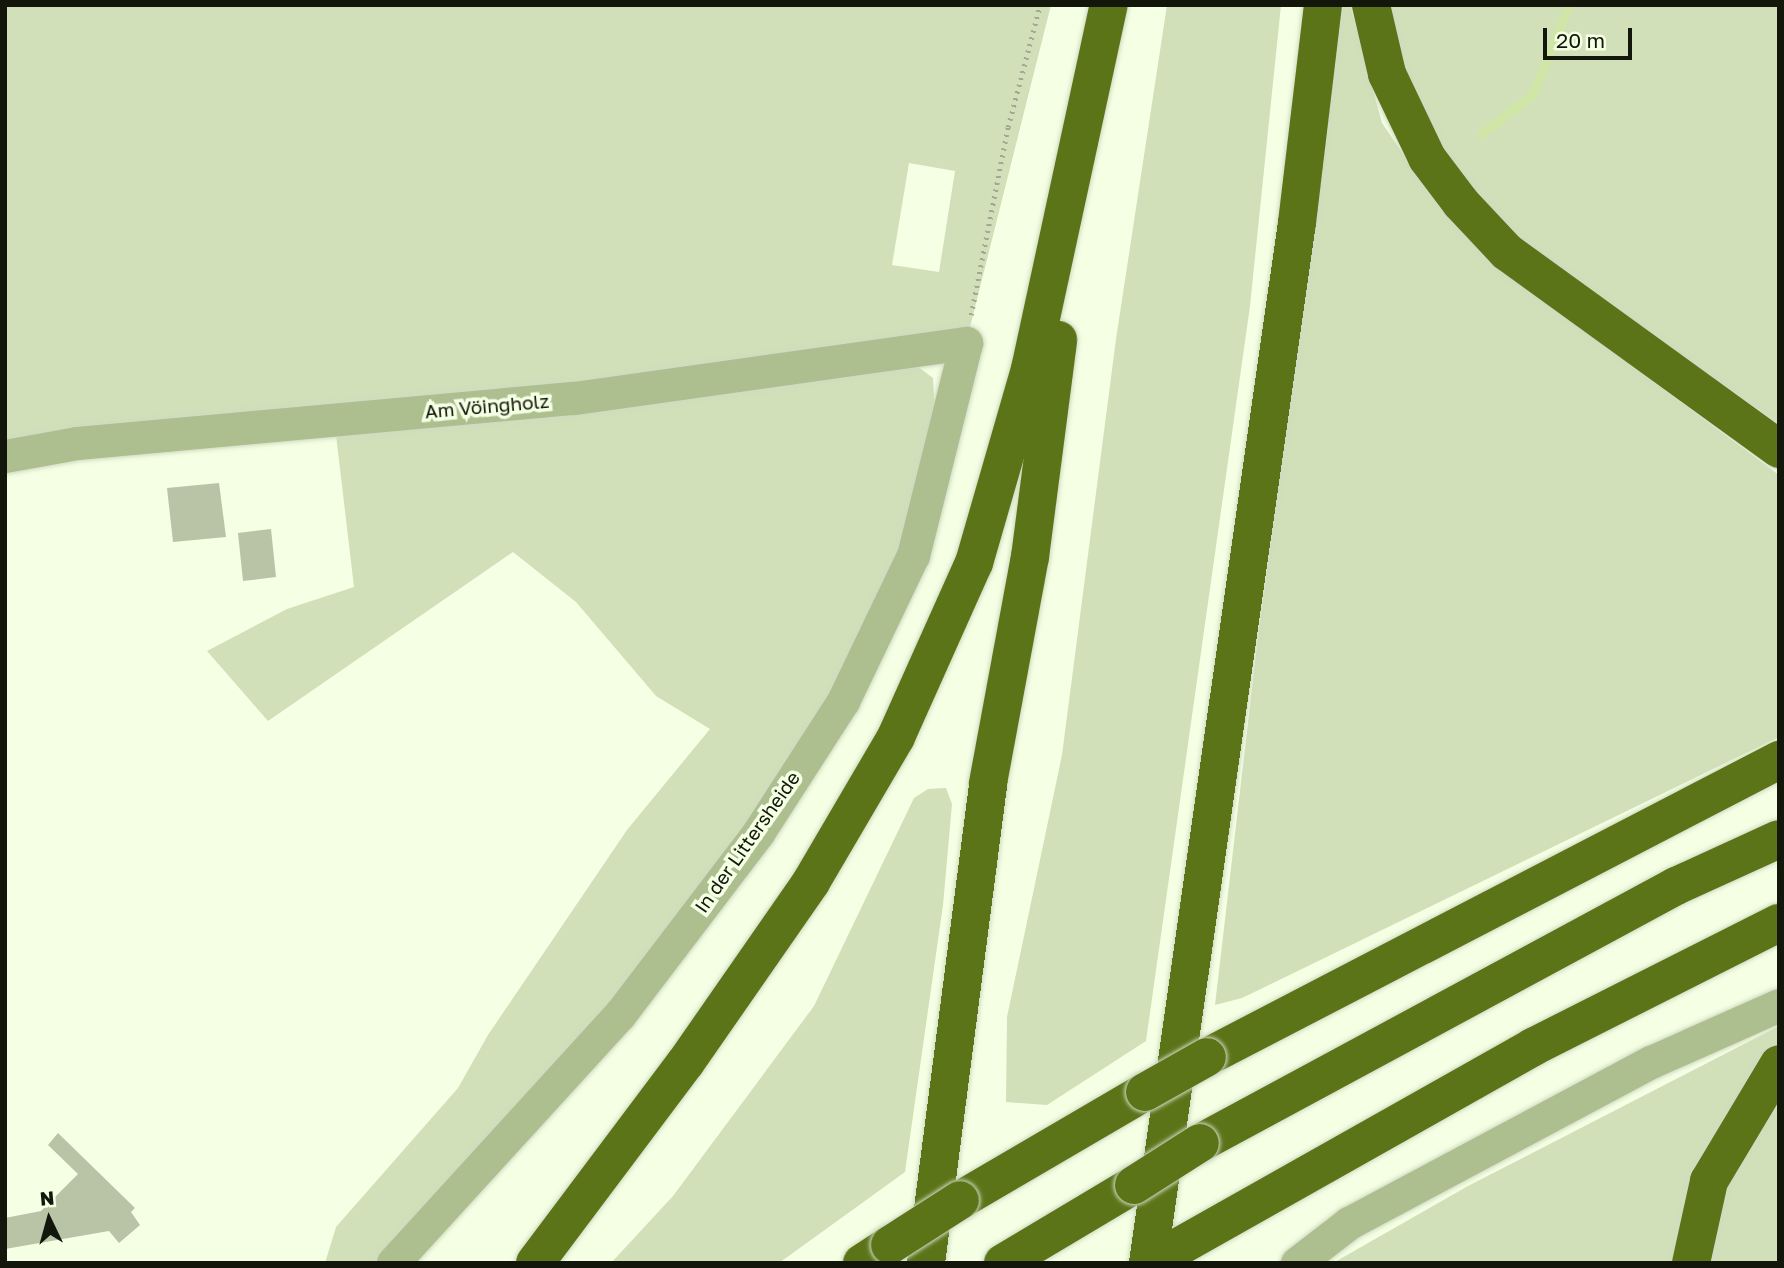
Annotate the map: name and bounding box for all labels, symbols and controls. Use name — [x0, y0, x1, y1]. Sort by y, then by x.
scale bar — [1546, 14, 1635, 58]
text: 20 m — [1556, 27, 1605, 53]
street label: Am Vöingholz — [424, 389, 550, 423]
street label: In der Littersheide — [690, 767, 804, 917]
north arrow — [14, 1184, 84, 1254]
text: N — [39, 1185, 55, 1210]

